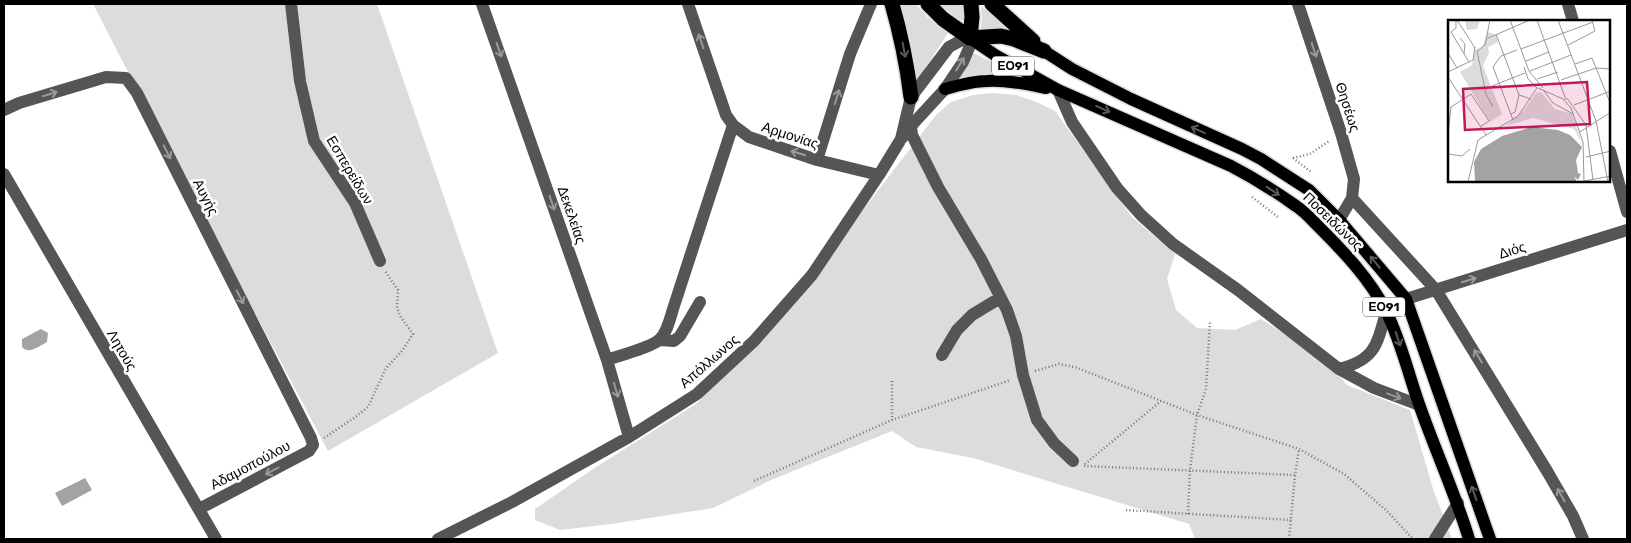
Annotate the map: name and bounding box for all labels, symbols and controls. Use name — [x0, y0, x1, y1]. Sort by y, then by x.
inset map — [1448, 20, 1611, 182]
one-way arrow — [696, 33, 705, 49]
one-way arrow — [900, 41, 910, 57]
one-way arrow — [494, 42, 504, 58]
one-way arrow — [1310, 42, 1319, 57]
road number: ΕΟ91 — [992, 56, 1034, 76]
one-way arrow — [956, 58, 966, 72]
street label: Θησέως — [1332, 80, 1364, 134]
one-way arrow — [41, 89, 57, 99]
one-way arrow — [832, 89, 842, 105]
one-way arrow — [1095, 105, 1110, 115]
street label: Αρμονίας — [760, 118, 820, 153]
one-way arrow — [1191, 124, 1206, 134]
street label: Εσπερείδων — [322, 133, 377, 208]
one-way arrow — [162, 144, 172, 159]
one-way arrow — [790, 148, 806, 158]
street label: Αυγής — [189, 176, 222, 218]
street label: Δεκελείας — [554, 184, 589, 247]
one-way arrow — [1266, 185, 1280, 196]
street label: Ποσειδώνος — [1299, 189, 1366, 254]
one-way arrow — [548, 195, 557, 210]
street label: Διός — [1497, 238, 1528, 263]
one-way arrow — [1370, 255, 1381, 268]
one-way arrow — [1461, 274, 1477, 284]
one-way arrow — [235, 289, 245, 304]
road number: ΕΟ91 — [1363, 298, 1405, 316]
street label: Λητούς — [103, 327, 140, 374]
street label: Απόλλωνος — [676, 331, 743, 392]
one-way arrow — [1394, 331, 1403, 347]
one-way arrow — [1472, 350, 1482, 364]
one-way arrow — [611, 382, 621, 398]
one-way arrow — [1386, 392, 1401, 401]
street label: Αδαμοπούλου — [207, 437, 293, 494]
one-way arrow — [266, 466, 280, 476]
one-way arrow — [1468, 485, 1478, 501]
one-way arrow — [1556, 489, 1566, 503]

